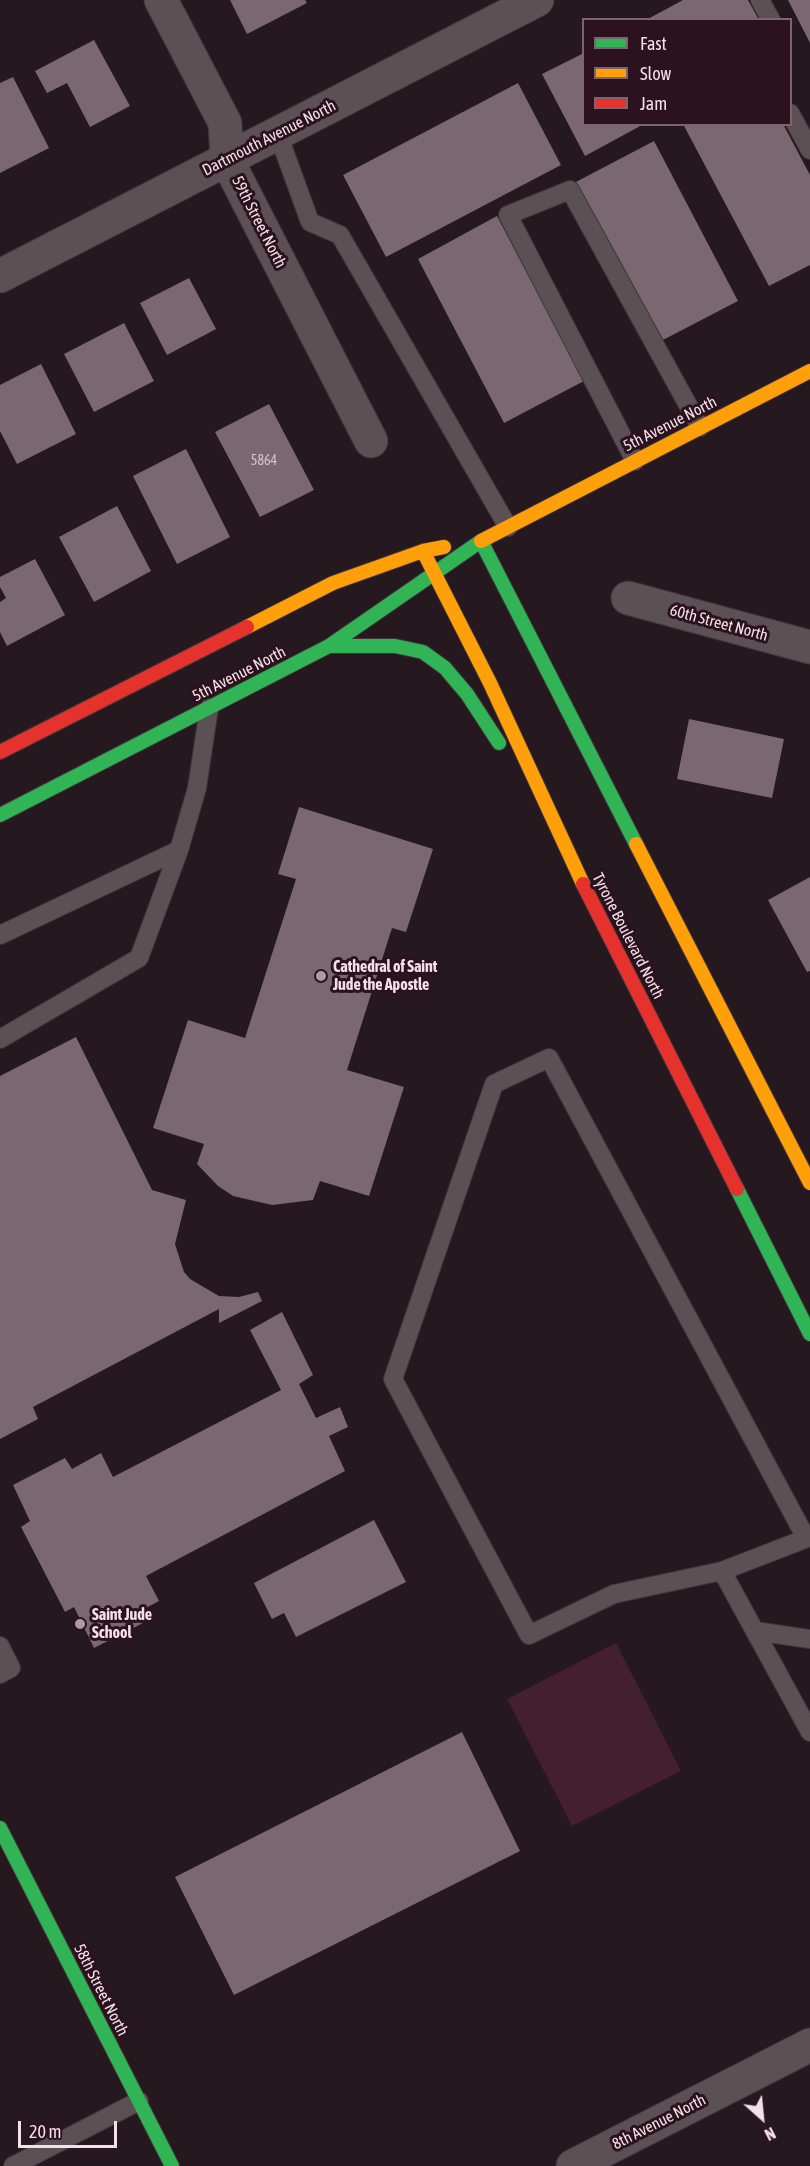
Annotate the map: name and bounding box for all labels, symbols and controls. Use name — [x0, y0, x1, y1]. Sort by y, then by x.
legend — [582, 18, 792, 126]
text: Fast — [640, 33, 667, 54]
text: Slow — [640, 63, 671, 84]
text: Jam — [640, 93, 667, 114]
street label: Dartmouth Avenue North — [199, 96, 339, 180]
street label: 59th Street North — [228, 173, 290, 271]
street label: 5th Avenue North — [620, 392, 720, 456]
house number: 5864 — [251, 453, 277, 469]
street label: 60th Street North — [668, 601, 770, 645]
street label: 5th Avenue North — [189, 642, 289, 706]
street label: Tyrone Boulevard North — [588, 870, 668, 1002]
place label: Cathedral of Saint Jude the Apostle — [333, 957, 437, 995]
marker: Cathedral of Saint Jude the Apostle — [314, 969, 328, 983]
place label: Saint Jude School — [92, 1605, 152, 1643]
marker: Saint Jude School — [73, 1617, 87, 1631]
street label: 58th Street North — [70, 1941, 132, 2039]
north arrow — [732, 2088, 792, 2148]
street label: 8th Avenue North — [609, 2090, 709, 2154]
scale bar — [21, 2109, 120, 2147]
text: 20 m — [29, 2121, 61, 2142]
text: N — [762, 2124, 778, 2144]

